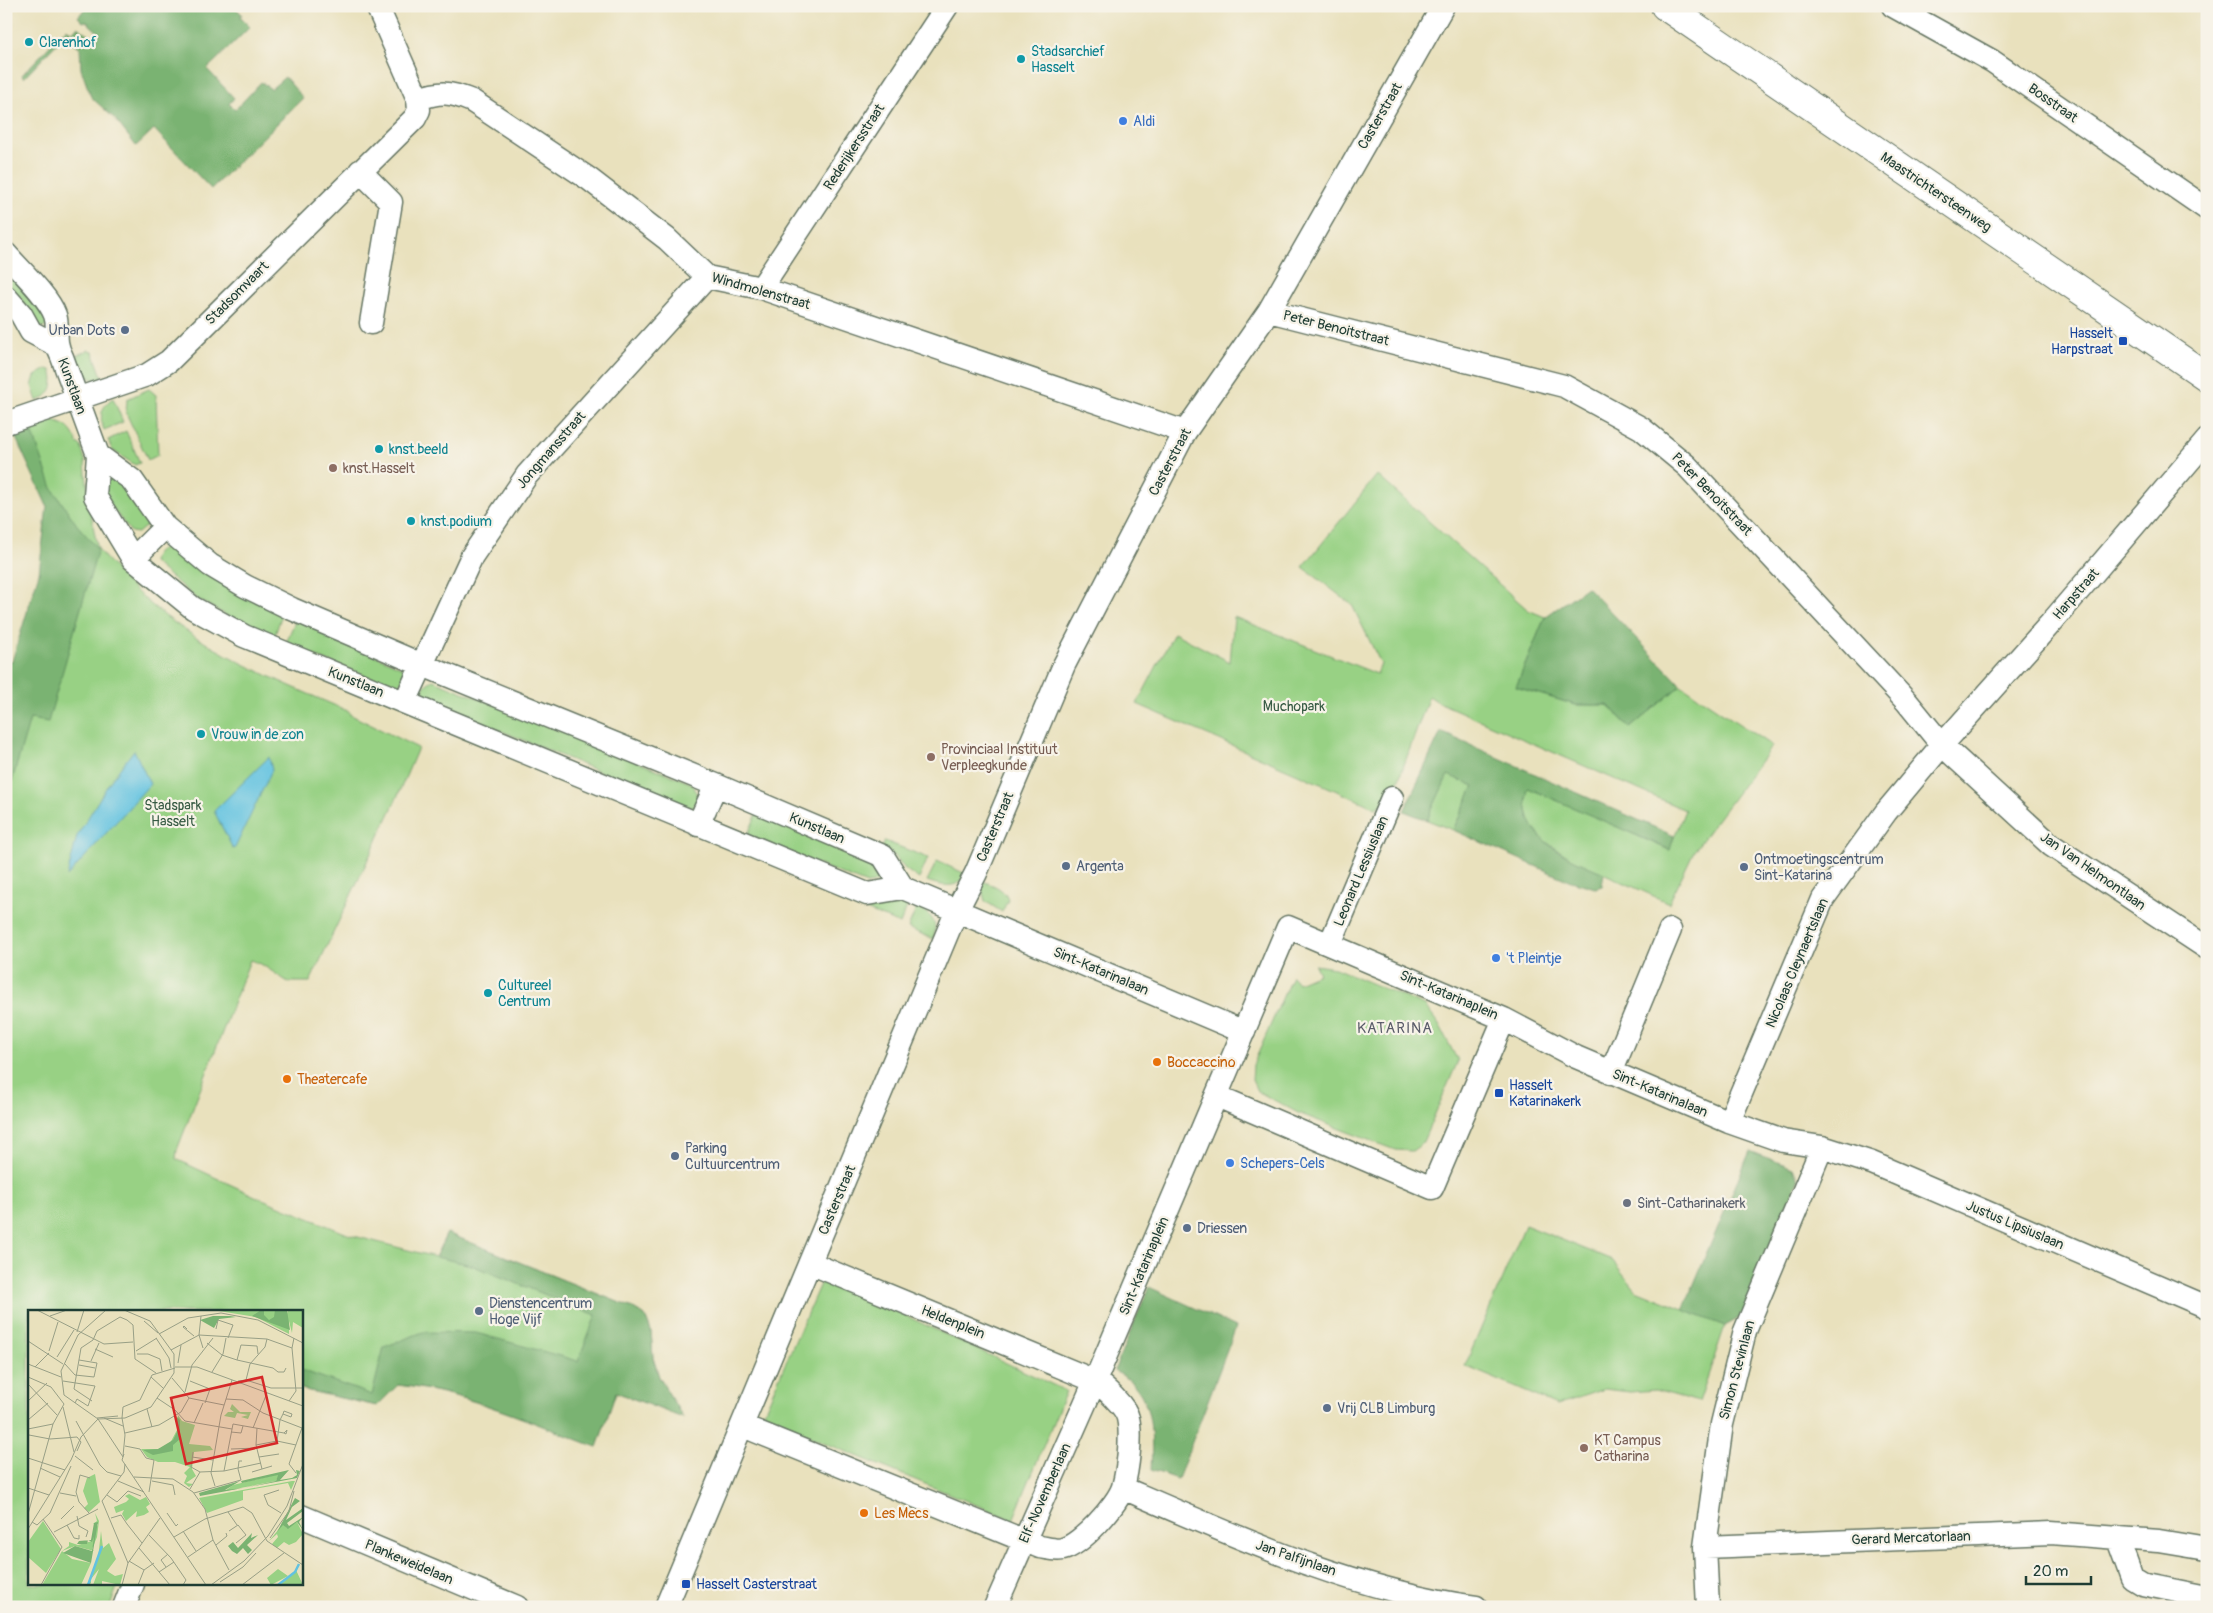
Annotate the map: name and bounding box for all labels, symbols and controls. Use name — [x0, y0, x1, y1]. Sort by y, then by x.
place label: Clarenhof — [39, 34, 97, 51]
marker: Clarenhof — [23, 36, 35, 48]
place label: Stadsarchief Hasselt — [1031, 43, 1105, 76]
marker: Stadsarchief Hasselt — [1015, 53, 1027, 65]
street label: Casterstraat — [1354, 79, 1406, 152]
street label: Bosstraat — [2025, 80, 2081, 126]
street label: Rederijkersstraat — [820, 100, 888, 193]
place label: Aldi — [1133, 113, 1155, 130]
marker: Aldi — [1117, 115, 1129, 127]
street label: Maastrichtersteenweg — [1877, 148, 1995, 236]
street label: Stadsomvaart — [202, 257, 273, 328]
street label: Windmolenstraat — [710, 269, 813, 313]
street label: Peter Benoitstraat — [1281, 307, 1391, 349]
place label: Urban Dots — [49, 322, 116, 339]
marker: Urban Dots — [119, 324, 131, 336]
place label: Hasselt Harpstraat — [2051, 325, 2113, 358]
marker: Hasselt Harpstraat — [2117, 335, 2129, 347]
street label: Kunstlaan — [54, 355, 90, 417]
street label: Jongmansstraat — [513, 408, 589, 492]
street label: Casterstraat — [1145, 425, 1195, 499]
place label: knst.beeld — [389, 441, 448, 458]
marker: knst.beeld — [373, 443, 385, 455]
street label: Peter Benoitstraat — [1668, 449, 1756, 539]
place label: knst.Hasselt — [343, 460, 415, 477]
marker: knst.Hasselt — [327, 462, 339, 474]
place label: knst.podium — [421, 513, 492, 530]
marker: knst.podium — [405, 515, 417, 527]
street label: Harpstraat — [2049, 565, 2103, 623]
street label: Kunstlaan — [326, 663, 387, 701]
park label: Muchopark — [1263, 698, 1325, 715]
place label: Vrouw in de zon — [211, 726, 304, 743]
marker: Vrouw in de zon — [195, 728, 207, 740]
place label: Provinciaal Instituut Verpleegkunde — [941, 741, 1058, 774]
marker: Provinciaal Instituut Verpleegkunde — [925, 751, 937, 763]
street label: Casterstraat — [973, 789, 1017, 864]
park label: Stadspark Hasselt — [144, 797, 202, 830]
street label: Kunstlaan — [787, 809, 847, 847]
street label: Leonard Lessiuslaan — [1330, 813, 1392, 929]
street label: Jan Van Helmontlaan — [2037, 828, 2149, 914]
place label: Ontmoetingscentrum Sint-Katarina — [1754, 851, 1884, 884]
place label: Argenta — [1076, 858, 1124, 875]
marker: Argenta — [1060, 860, 1072, 872]
marker: Ontmoetingscentrum Sint-Katarina — [1738, 861, 1750, 873]
street label: Nicolaas Cleynaertslaan — [1762, 896, 1832, 1030]
street label: Sint-Katarinalaan — [1051, 943, 1151, 999]
place label: 't Pleintje — [1506, 950, 1561, 967]
marker: 't Pleintje — [1490, 952, 1502, 964]
street label: Sint-Katarinaplein — [1397, 967, 1501, 1023]
place label: Cultureel Centrum — [498, 977, 552, 1010]
marker: Cultureel Centrum — [482, 987, 494, 999]
district label: KATARINA — [1357, 1019, 1433, 1038]
place label: Boccaccino — [1167, 1054, 1236, 1071]
marker: Boccaccino — [1151, 1056, 1163, 1068]
street label: Sint-Katarinalaan — [1610, 1065, 1710, 1121]
place label: Theatercafe — [297, 1071, 367, 1088]
marker: Theatercafe — [281, 1073, 293, 1085]
place label: Hasselt Katarinakerk — [1509, 1077, 1581, 1110]
marker: Hasselt Katarinakerk — [1493, 1087, 1505, 1099]
place label: Parking Cultuurcentrum — [685, 1140, 780, 1173]
marker: Parking Cultuurcentrum — [669, 1150, 681, 1162]
place label: Schepers-Cels — [1240, 1155, 1325, 1172]
marker: Schepers-Cels — [1224, 1157, 1236, 1169]
street label: Casterstraat — [815, 1162, 859, 1237]
place label: Sint-Catharinakerk — [1637, 1195, 1746, 1212]
marker: Sint-Catharinakerk — [1621, 1197, 1633, 1209]
street label: Justus Lipsiuslaan — [1963, 1197, 2067, 1253]
street label: Sint-Katarinaplein — [1116, 1214, 1172, 1318]
place label: Driessen — [1197, 1220, 1247, 1237]
marker: Driessen — [1181, 1222, 1193, 1234]
place label: Dienstencentrum Hoge Vijf — [489, 1295, 592, 1328]
street label: Heldenplein — [919, 1302, 987, 1342]
marker: Dienstencentrum Hoge Vijf — [473, 1305, 485, 1317]
inset map — [28, 1310, 302, 1586]
street label: Simon Stevinlaan — [1716, 1318, 1758, 1422]
place label: Vrij CLB Limburg — [1337, 1400, 1435, 1417]
marker: Vrij CLB Limburg — [1321, 1402, 1333, 1414]
place label: KT Campus Catharina — [1594, 1432, 1661, 1465]
street label: Elf-Novemberlaan — [1015, 1440, 1075, 1546]
marker: KT Campus Catharina — [1578, 1442, 1590, 1454]
place label: Les Mecs — [874, 1505, 929, 1522]
marker: Les Mecs — [858, 1507, 870, 1519]
street label: Gerard Mercatorlaan — [1851, 1527, 1971, 1549]
street label: Plankeweidelaan — [362, 1536, 456, 1588]
street label: Jan Palfijnlaan — [1254, 1536, 1339, 1580]
scale bar — [2026, 1553, 2090, 1585]
text: 20 m — [2033, 1562, 2068, 1581]
place label: Hasselt Casterstraat — [696, 1576, 817, 1593]
marker: Hasselt Casterstraat — [680, 1578, 692, 1590]

